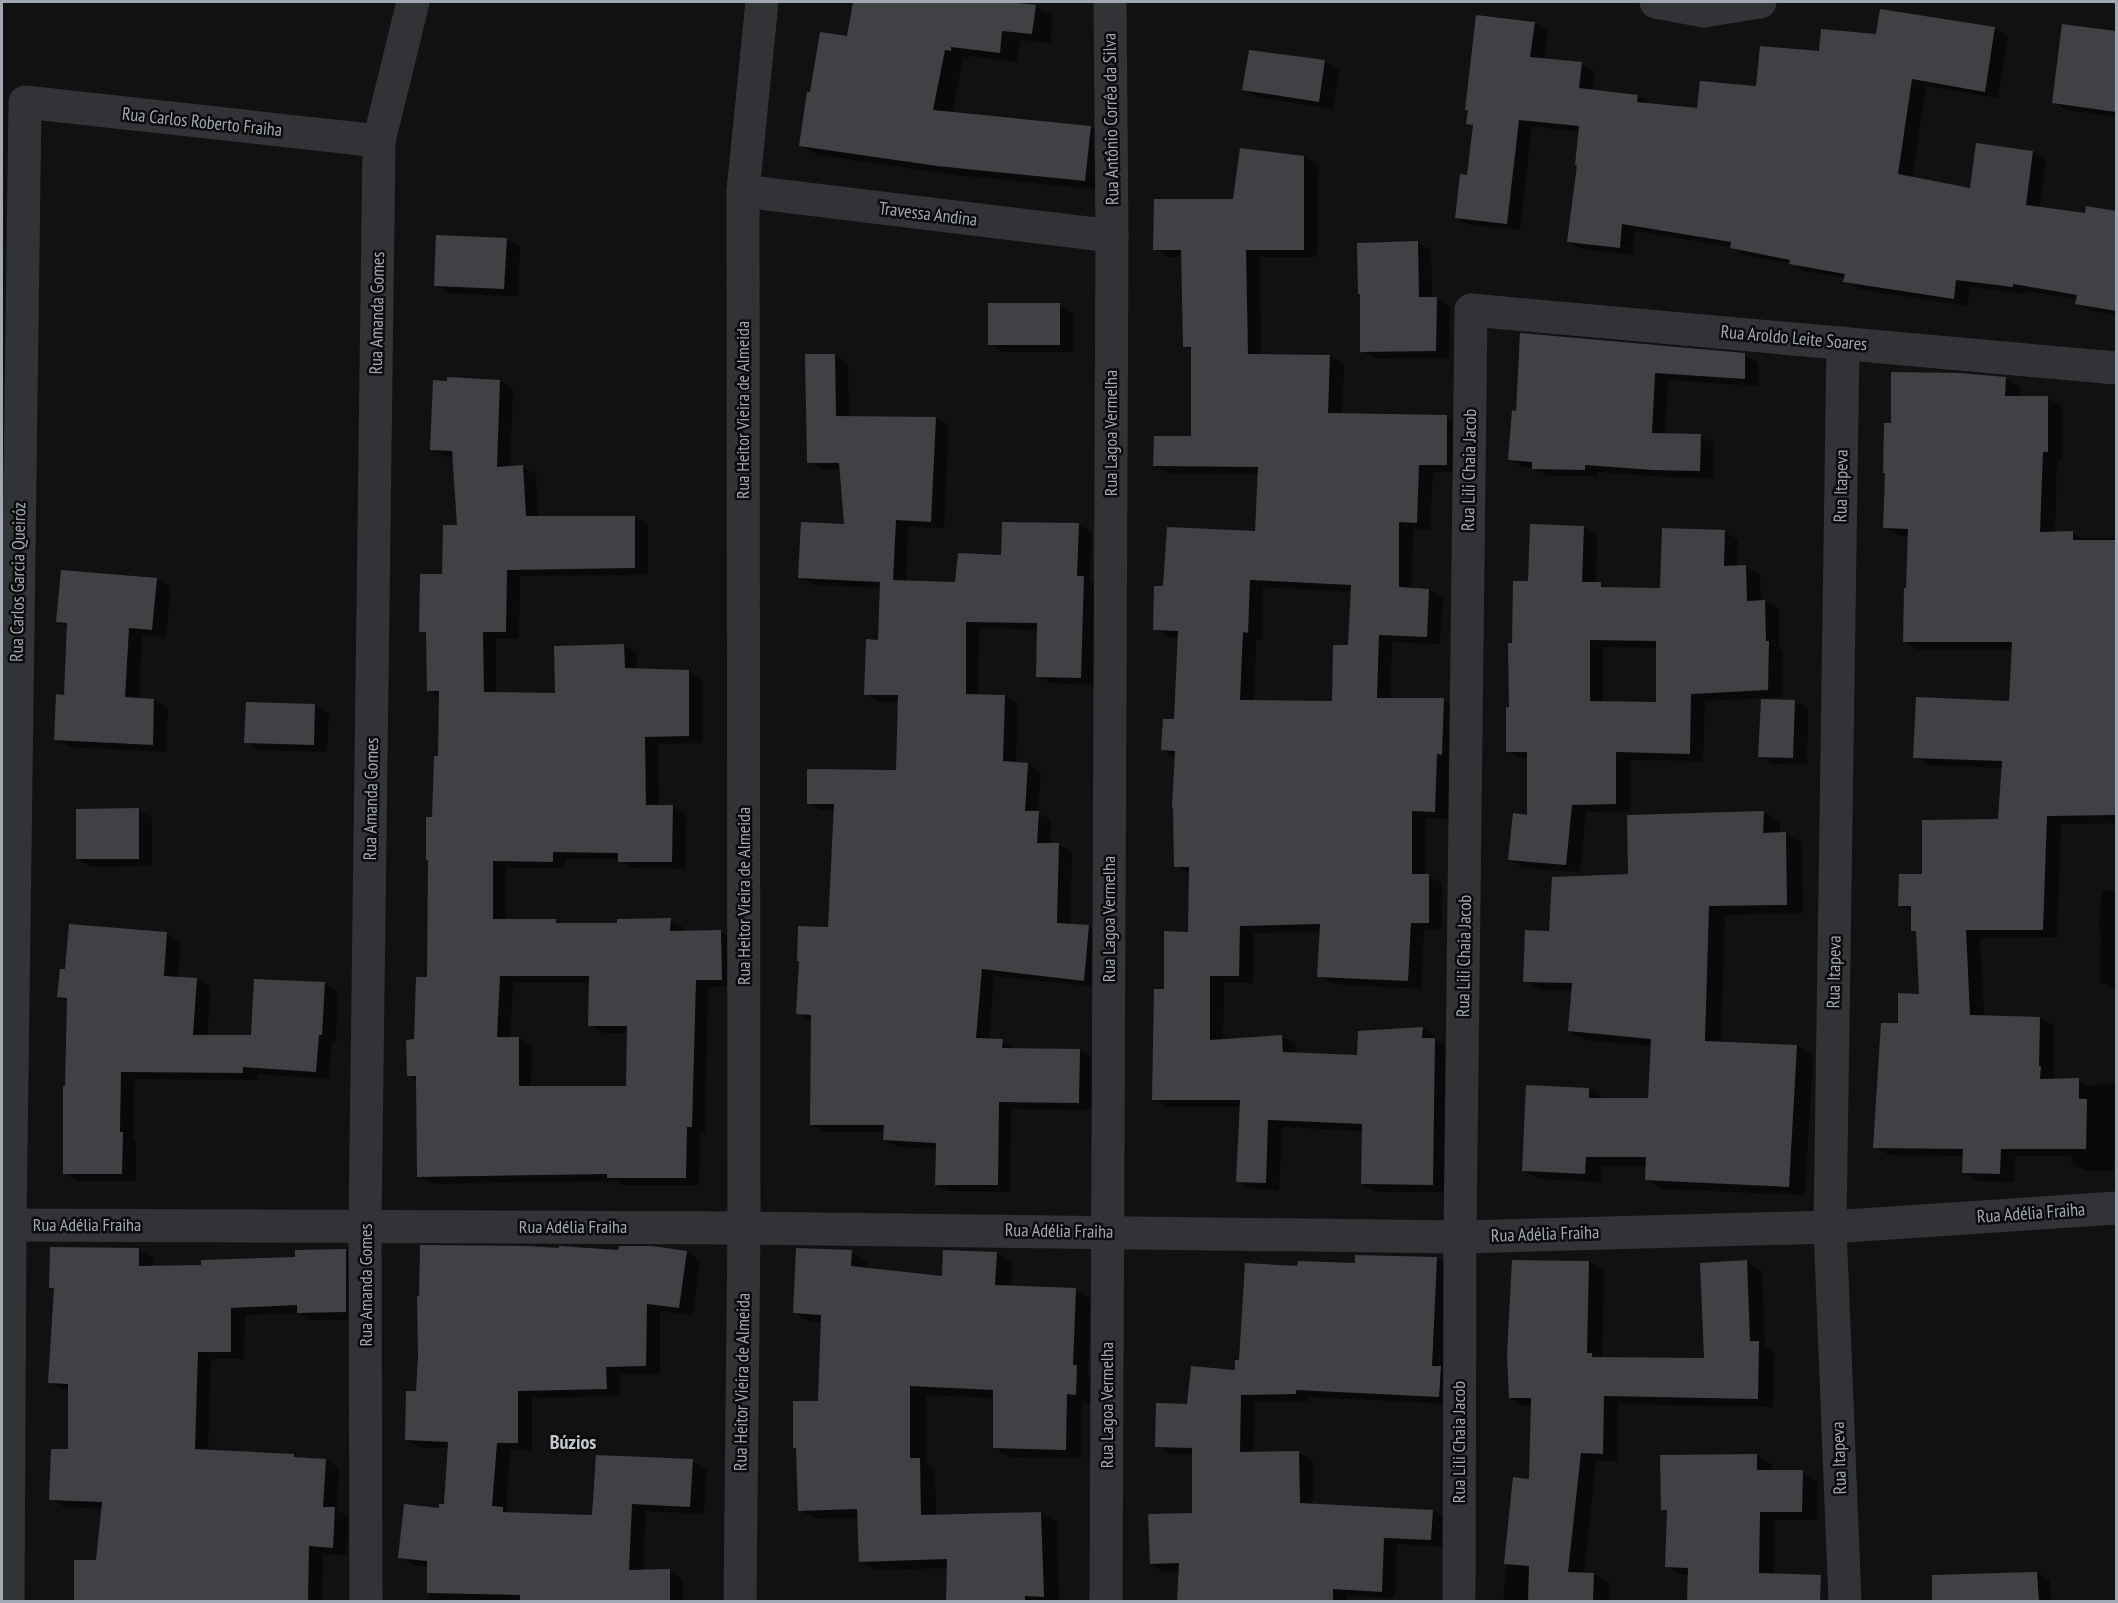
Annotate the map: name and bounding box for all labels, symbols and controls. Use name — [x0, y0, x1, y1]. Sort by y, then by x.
street label: Rua Antônio Corrêa da Silva — [1098, 33, 1123, 205]
street label: Rua Carlos Roberto Fraiha — [121, 102, 283, 141]
street label: Travessa Andina — [878, 196, 979, 231]
street label: Rua Amanda Gomes — [364, 251, 389, 375]
street label: Rua Aroldo Leite Soares — [1720, 320, 1868, 355]
street label: Rua Heitor Vieira de Almeida — [731, 321, 754, 499]
street label: Rua Lagoa Vermelha — [1099, 370, 1122, 496]
street label: Rua Lili Chaia Jacob — [1456, 408, 1481, 531]
street label: Rua Itapeva — [1828, 449, 1853, 523]
street label: Rua Carlos Garcia Queiróz — [5, 502, 30, 662]
street label: Rua Amanda Gomes — [358, 737, 383, 861]
street label: Rua Heitor Vieira de Almeida — [732, 807, 755, 985]
street label: Rua Lagoa Vermelha — [1097, 856, 1120, 982]
street label: Rua Lili Chaia Jacob — [1451, 894, 1476, 1017]
street label: Rua Itapeva — [1821, 935, 1846, 1009]
street label: Rua Adélia Fraiha — [1976, 1197, 2086, 1228]
street label: Rua Adélia Fraiha — [33, 1213, 141, 1236]
street label: Rua Adélia Fraiha — [519, 1215, 627, 1238]
street label: Rua Adélia Fraiha — [1005, 1218, 1113, 1243]
street label: Rua Adélia Fraiha — [1490, 1220, 1600, 1247]
street label: Rua Amanda Gomes — [354, 1224, 377, 1347]
street label: Rua Heitor Vieira de Almeida — [728, 1293, 755, 1471]
street label: Rua Lagoa Vermelha — [1095, 1342, 1118, 1468]
street label: Rua Lili Chaia Jacob — [1447, 1381, 1470, 1503]
street label: Rua Itapeva — [1826, 1421, 1851, 1495]
district label: Búzios — [550, 1429, 596, 1455]

